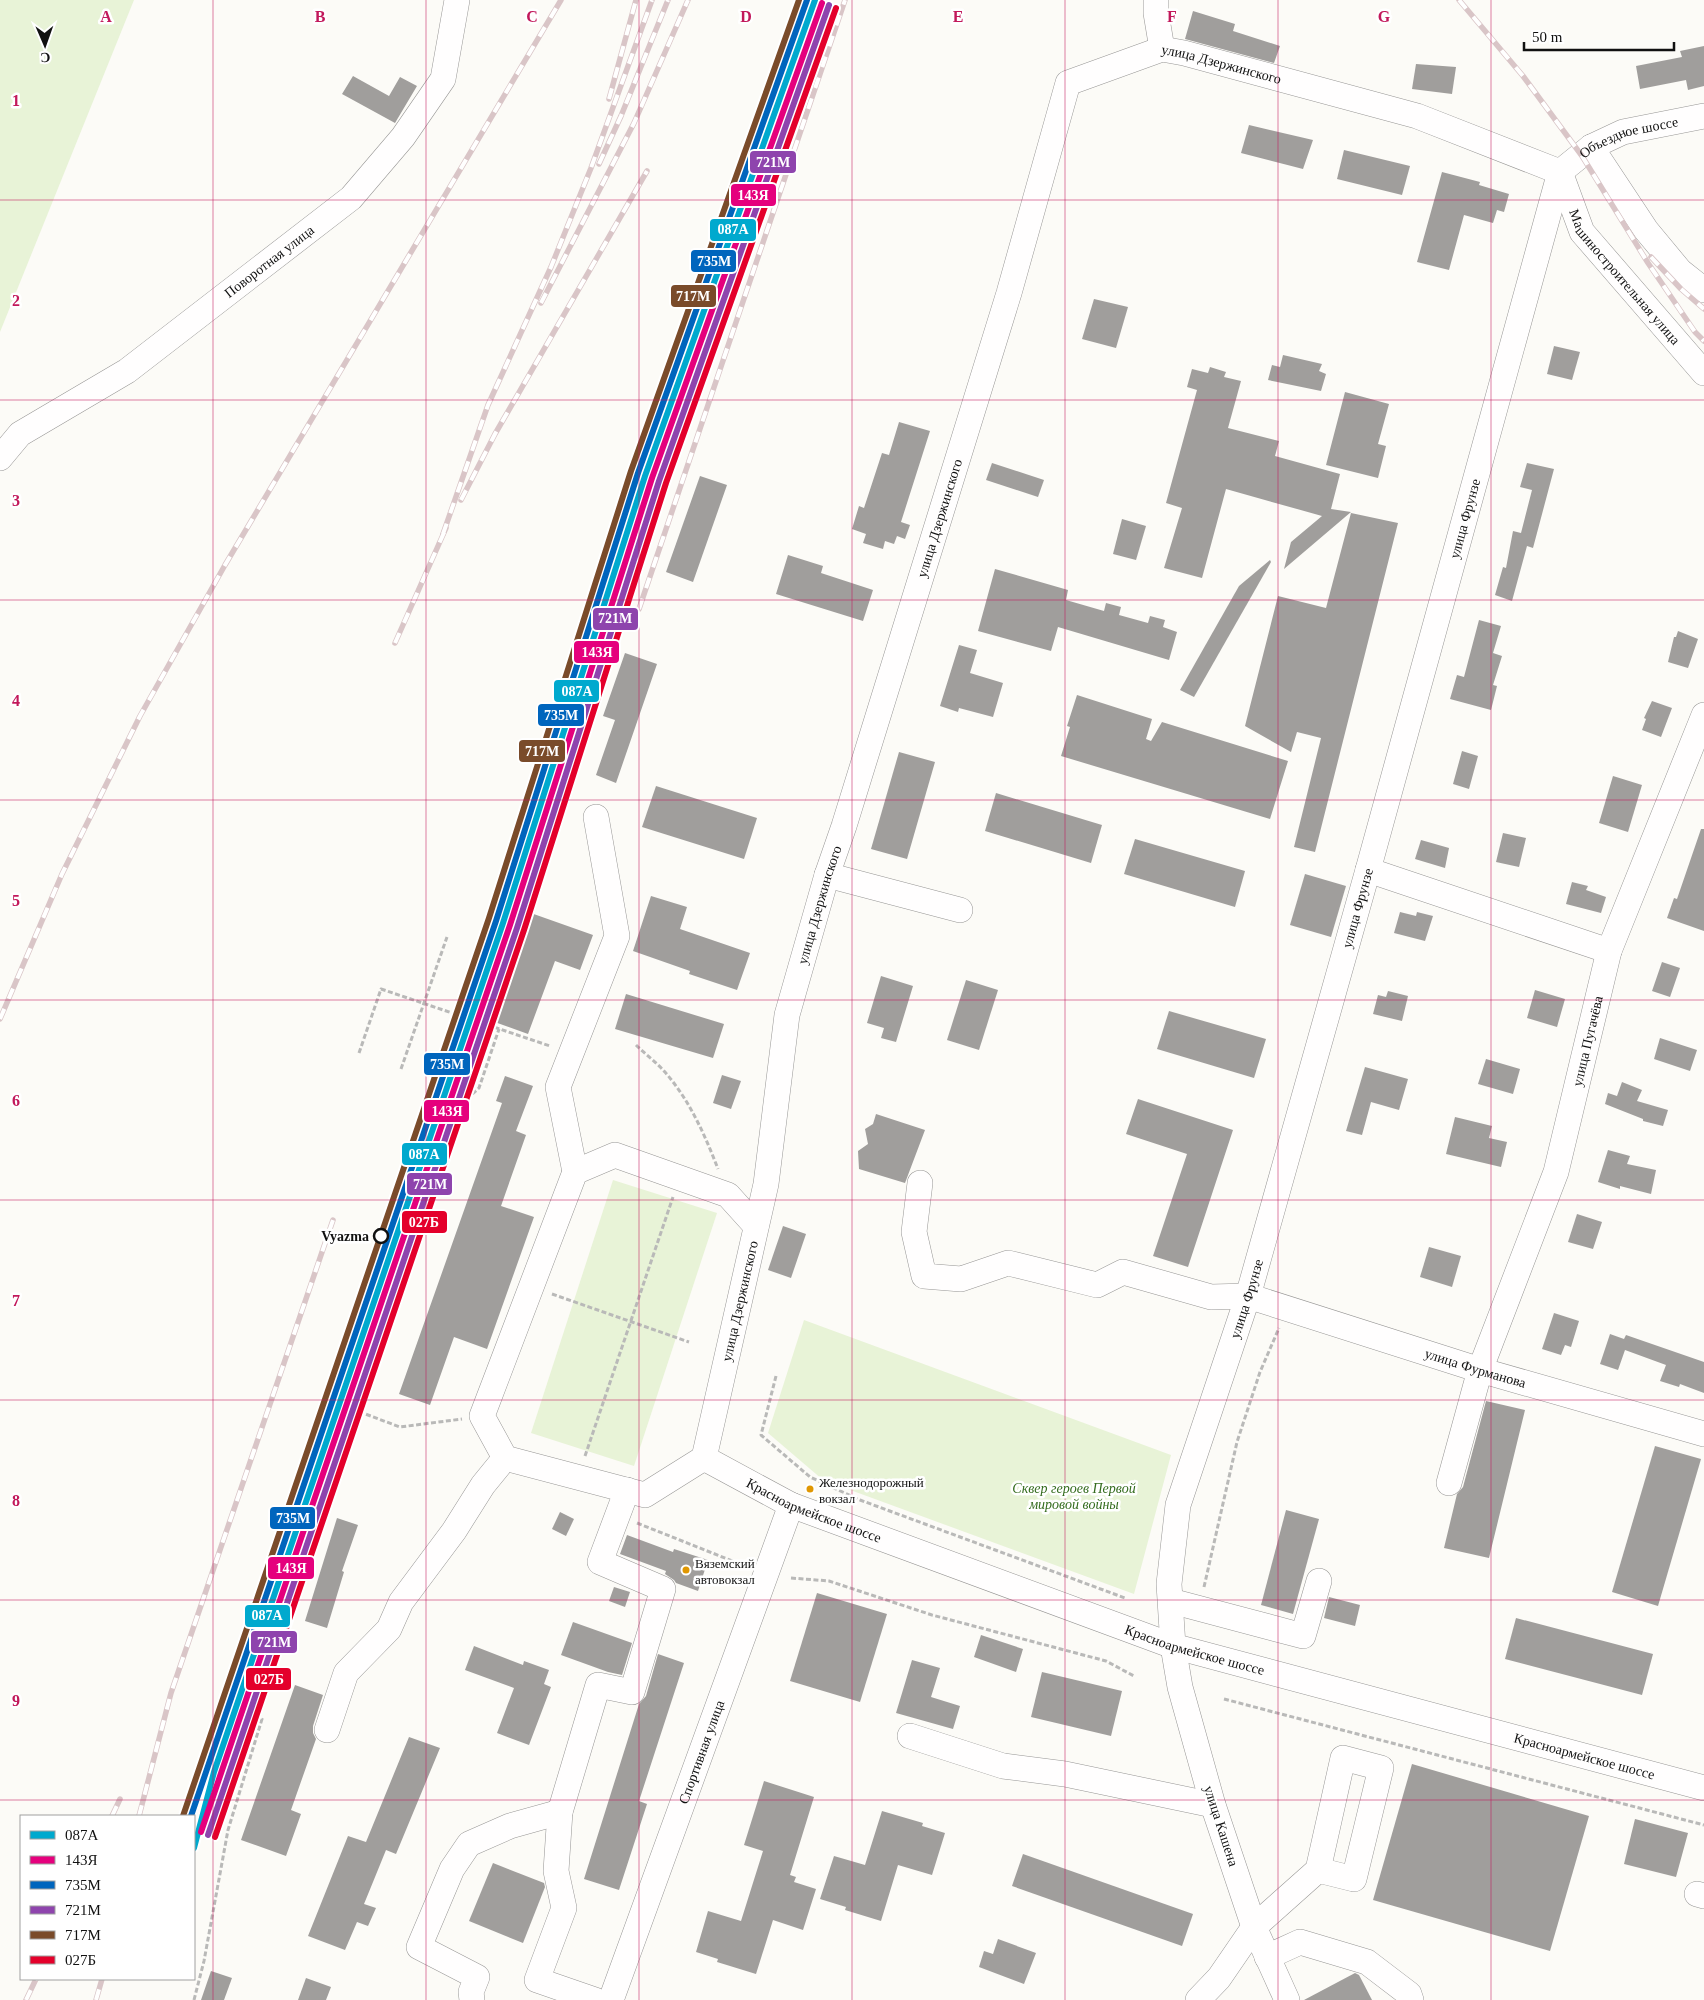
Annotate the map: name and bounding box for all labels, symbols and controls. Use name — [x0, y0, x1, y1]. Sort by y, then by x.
text: A — [100, 8, 112, 25]
text: B — [315, 8, 326, 25]
text: C — [526, 8, 538, 25]
text: D — [740, 8, 752, 25]
text: E — [953, 8, 963, 25]
text: F — [1167, 8, 1177, 25]
text: G — [1378, 8, 1391, 25]
north arrow — [20, 20, 70, 70]
scale bar — [1524, 20, 1674, 52]
text: 50 m — [1532, 29, 1563, 45]
street label: улица Дзержинского — [1160, 42, 1283, 86]
text: С — [40, 50, 51, 65]
text: 1 — [12, 92, 20, 109]
street label: Объездное шоссе — [1576, 114, 1679, 161]
line badge: 721М — [749, 150, 797, 174]
text: 721М — [756, 155, 790, 170]
line badge: 143Я — [730, 183, 777, 207]
text: 143Я — [737, 188, 769, 203]
street label: Машиностроительная улица — [1567, 207, 1684, 348]
line badge: 087А — [709, 218, 757, 242]
street label: Поворотная улица — [221, 222, 317, 300]
text: 087А — [717, 222, 749, 237]
line badge: 735М — [690, 249, 737, 273]
text: 735М — [697, 254, 731, 269]
line badge: 717М — [670, 284, 717, 308]
text: 717М — [676, 289, 710, 304]
text: 2 — [12, 292, 20, 309]
street label: улица Дзержинского — [914, 457, 965, 579]
street label: улица Фрунзе — [1447, 477, 1483, 560]
text: 3 — [12, 492, 20, 509]
line badge: 721М — [592, 607, 639, 631]
text: 721М — [598, 611, 632, 626]
line badge: 143Я — [573, 640, 620, 664]
text: 143Я — [581, 645, 613, 660]
line badge: 087А — [553, 679, 600, 703]
text: 087А — [561, 684, 593, 699]
text: 4 — [12, 692, 20, 709]
line badge: 735М — [537, 703, 585, 727]
text: 735М — [544, 708, 578, 723]
line badge: 717М — [518, 739, 566, 763]
text: 717М — [525, 744, 559, 759]
street label: улица Дзержинского — [794, 843, 844, 966]
street label: улица Фрунзе — [1339, 866, 1376, 950]
text: 5 — [12, 892, 20, 909]
street label: улица Пугачёва — [1569, 993, 1606, 1088]
line badge: 735М — [423, 1052, 471, 1076]
text: 735М — [430, 1057, 464, 1072]
text: 6 — [12, 1092, 20, 1109]
line badge: 143Я — [423, 1099, 470, 1123]
text: 143Я — [431, 1104, 463, 1119]
line badge: 087А — [401, 1142, 448, 1166]
text: 087А — [408, 1147, 440, 1162]
line badge: 721М — [406, 1172, 453, 1196]
text: 721М — [413, 1177, 447, 1192]
line badge: 027Б — [401, 1210, 448, 1234]
text: 027Б — [409, 1215, 439, 1230]
marker: Vyazma — [373, 1228, 389, 1244]
place label: Vyazma — [321, 1229, 369, 1244]
street label: улица Дзержинского — [719, 1239, 760, 1363]
street label: улица Фрунзе — [1227, 1257, 1266, 1340]
text: 7 — [12, 1292, 20, 1309]
street label: улица Фурманова — [1423, 1345, 1529, 1390]
street label: Красноармейское шоссе — [744, 1475, 883, 1545]
place label: Железнодорожный вокзал — [819, 1475, 924, 1506]
park label: Сквер героев Первой мировой войны — [1012, 1481, 1136, 1512]
marker: Железнодорожный вокзал — [805, 1484, 815, 1494]
text: 8 — [12, 1492, 20, 1509]
line badge: 735М — [269, 1506, 316, 1530]
text: 735М — [276, 1511, 310, 1526]
line badge: 143Я — [267, 1556, 315, 1580]
place label: Вяземский автовокзал — [695, 1556, 755, 1587]
text: 143Я — [275, 1561, 307, 1576]
marker: Вяземский автовокзал — [681, 1565, 691, 1575]
line badge: 087А — [244, 1604, 291, 1628]
text: 087А — [251, 1608, 283, 1623]
street label: Красноармейское шоссе — [1123, 1621, 1266, 1678]
line badge: 721М — [250, 1630, 298, 1654]
text: 721М — [257, 1635, 291, 1650]
line badge: 027Б — [245, 1667, 292, 1691]
text: 027Б — [254, 1672, 284, 1687]
text: 9 — [12, 1692, 20, 1709]
street label: Спортивная улица — [676, 1697, 727, 1806]
street label: Красноармейское шоссе — [1512, 1730, 1656, 1782]
street label: улица Кашена — [1201, 1784, 1241, 1869]
legend — [20, 1815, 195, 1980]
text: 087А — [65, 1827, 99, 1843]
text: 143Я — [65, 1852, 98, 1868]
text: 735М — [65, 1877, 101, 1893]
text: 721М — [65, 1902, 101, 1918]
text: 717М — [65, 1927, 101, 1943]
text: 027Б — [65, 1952, 96, 1968]

